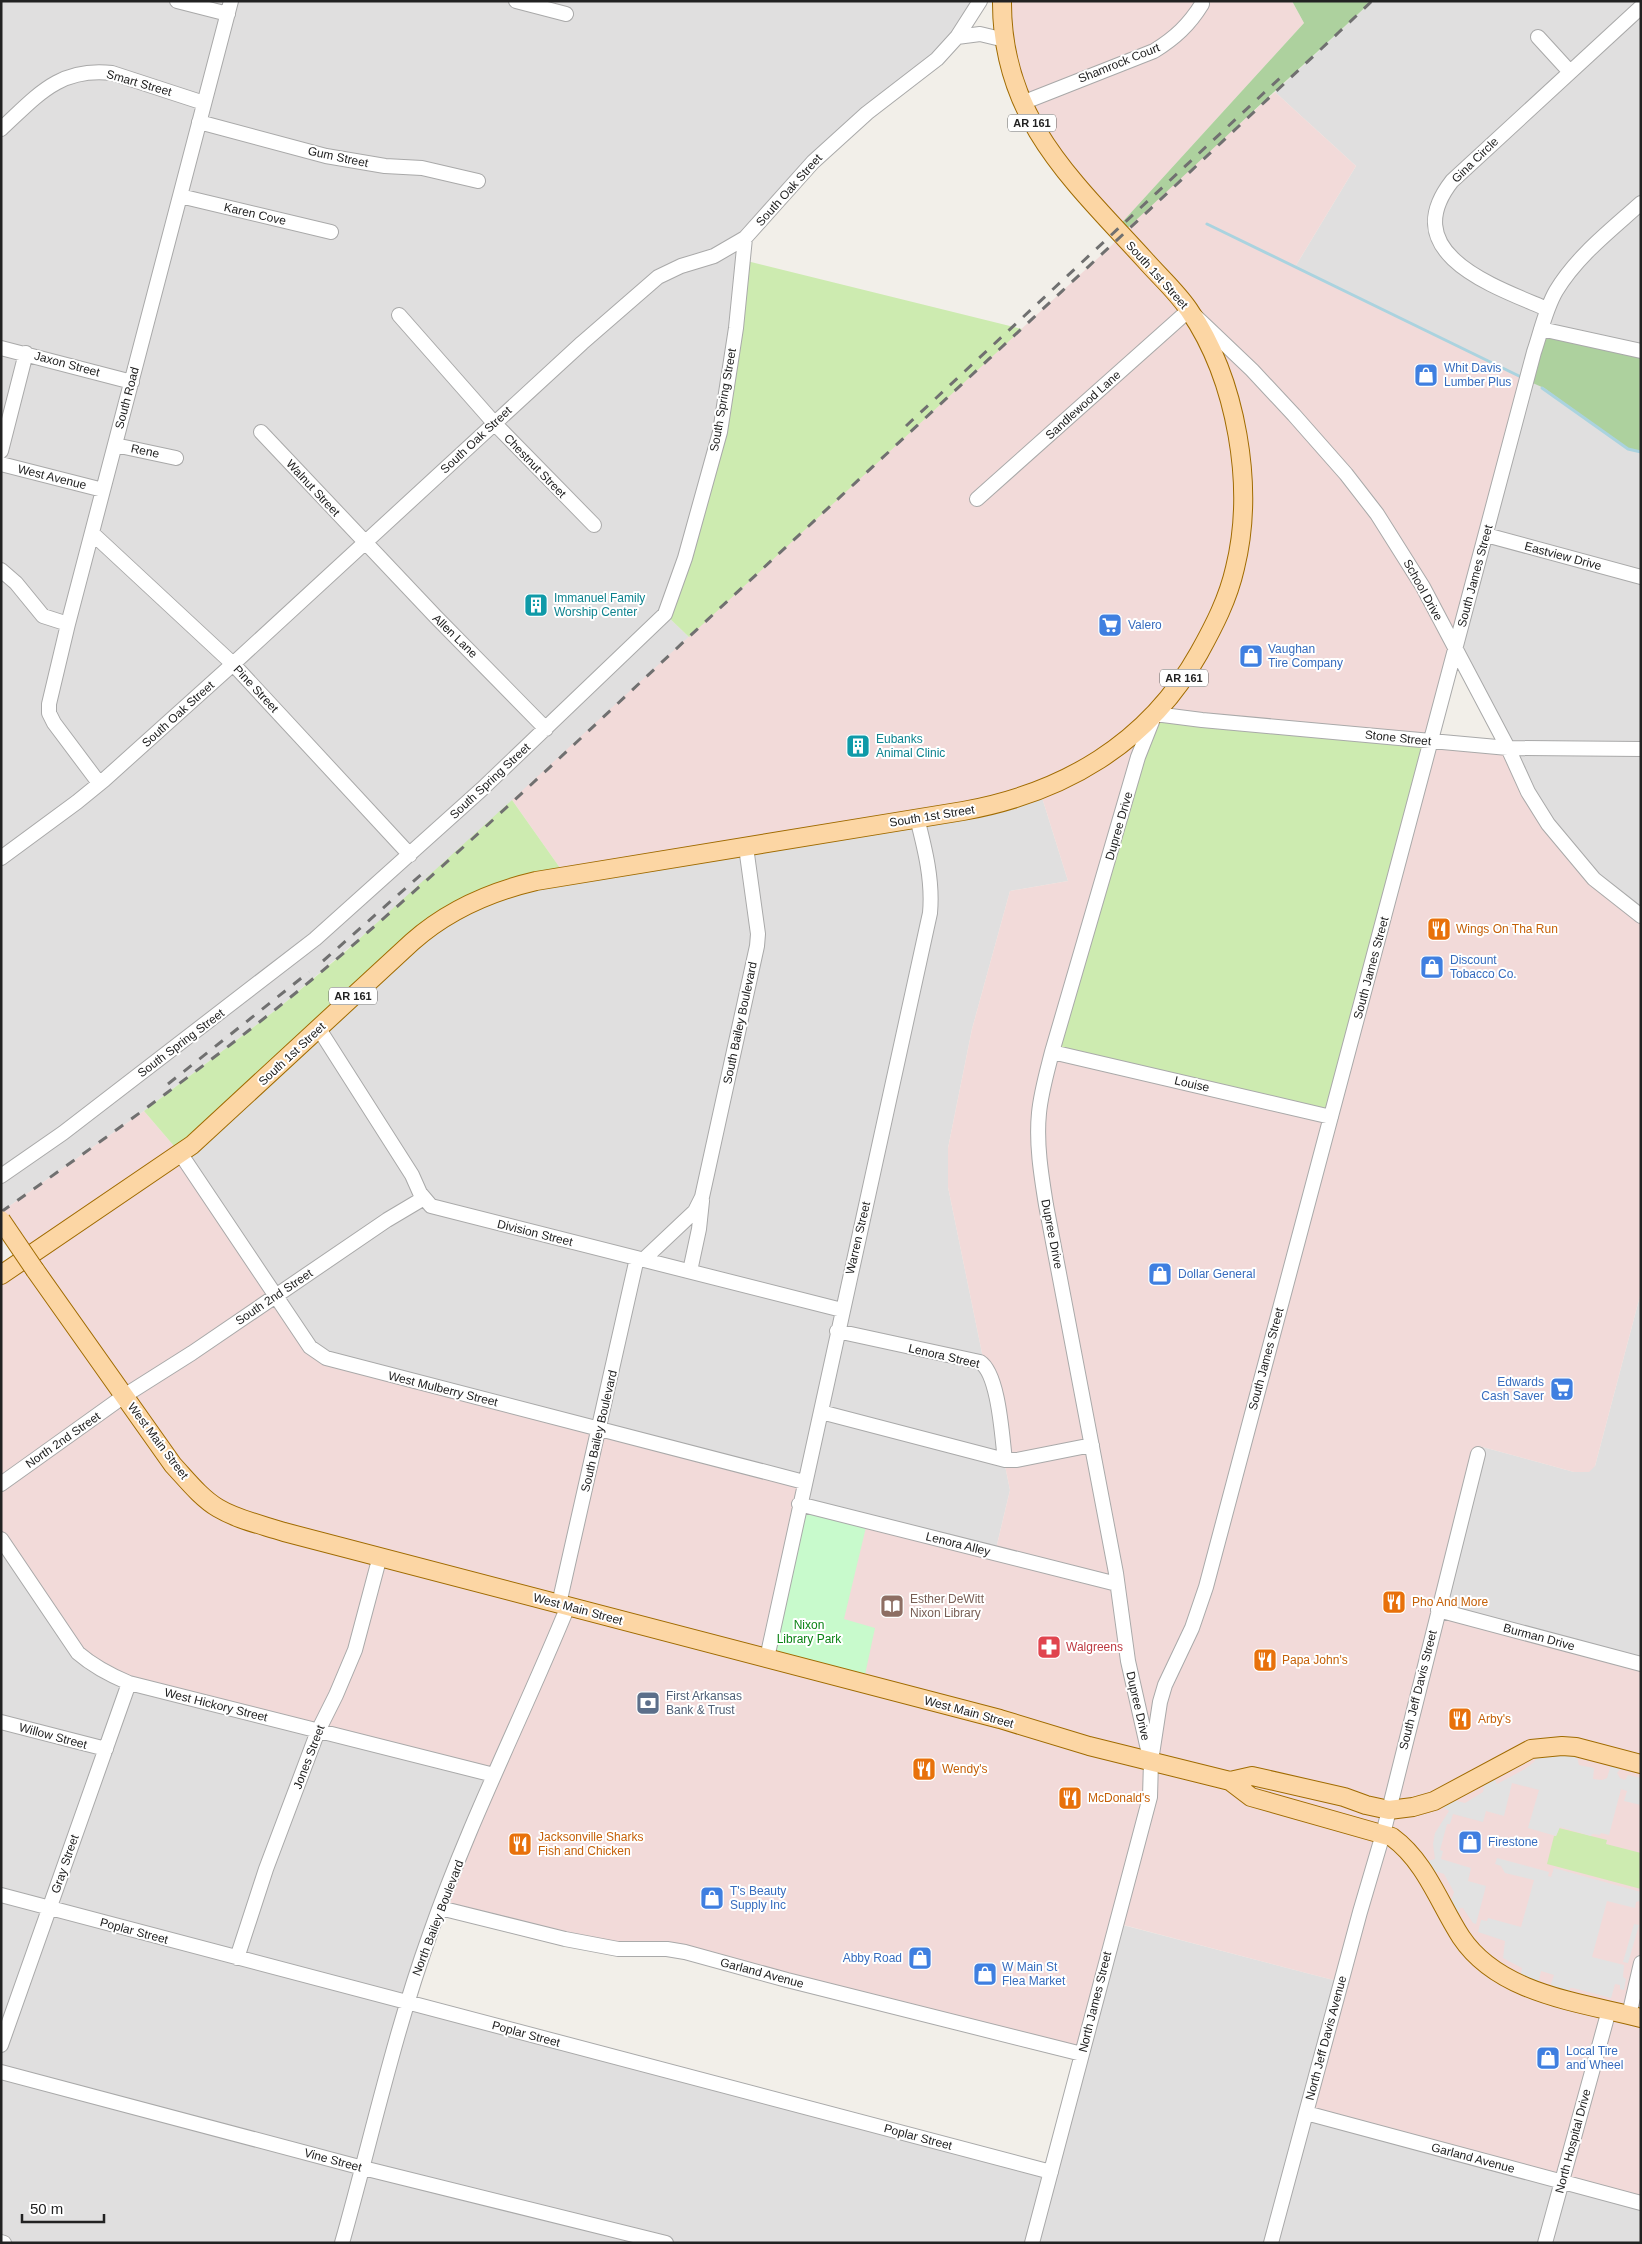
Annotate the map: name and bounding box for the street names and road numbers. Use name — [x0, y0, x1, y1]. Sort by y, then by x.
street label: Shamrock Court — [1076, 40, 1162, 86]
street label: Smart Street — [105, 67, 174, 99]
road number: AR 161 — [1008, 115, 1056, 132]
street label: Gina Circle — [1449, 134, 1501, 186]
street label: Gum Street — [307, 144, 370, 170]
street label: South Oak Street — [753, 151, 825, 229]
street label: Karen Cove — [223, 200, 288, 228]
street label: South 1st Street — [1123, 238, 1191, 312]
street label: South Spring Street — [707, 347, 739, 453]
street label: Jaxon Street — [33, 349, 102, 380]
street label: South Road — [112, 366, 142, 430]
street label: Sandlewood Lane — [1043, 367, 1124, 442]
street label: South Oak Street — [438, 403, 515, 477]
street label: Chestnut Street — [501, 431, 569, 501]
street label: Rene — [130, 441, 161, 461]
street label: Walnut Street — [283, 457, 343, 520]
street label: West Avenue — [16, 462, 88, 492]
street label: South James Street — [1455, 523, 1496, 629]
street label: Eastview Drive — [1523, 539, 1603, 573]
street label: School Drive — [1400, 557, 1446, 623]
street label: Allen Lane — [430, 611, 480, 661]
street label: Pine Street — [231, 663, 282, 716]
road number: AR 161 — [1160, 670, 1208, 686]
street label: South Oak Street — [139, 678, 217, 750]
street label: Stone Street — [1364, 728, 1433, 749]
street label: South Spring Street — [447, 740, 534, 822]
street label: Dupree Drive — [1103, 790, 1136, 862]
street label: South 1st Street — [888, 802, 976, 830]
street label: South James Street — [1351, 915, 1392, 1021]
street label: South Bailey Boulevard — [720, 961, 760, 1085]
road number: AR 161 — [329, 988, 377, 1004]
street label: South Spring Street — [135, 1005, 228, 1080]
street label: South 1st Street — [256, 1019, 329, 1088]
street label: Louise — [1173, 1073, 1211, 1095]
street label: Dupree Drive — [1038, 1198, 1066, 1270]
street label: Warren Street — [843, 1200, 873, 1276]
street label: Division Street — [496, 1217, 575, 1249]
street label: South 2nd Street — [233, 1266, 316, 1328]
street label: South James Street — [1246, 1306, 1287, 1412]
street label: Lenora Street — [907, 1341, 982, 1371]
street label: West Mulberry Street — [387, 1369, 500, 1410]
street label: South Bailey Boulevard — [578, 1369, 620, 1493]
street label: West Main Street — [125, 1400, 192, 1482]
street label: North 2nd Street — [23, 1409, 104, 1471]
street label: Lenora Alley — [924, 1529, 992, 1559]
street label: West Main Street — [532, 1590, 625, 1628]
street label: Burman Drive — [1502, 1621, 1577, 1653]
street label: South Jeff Davis Street — [1396, 1628, 1440, 1751]
street label: Dupree Drive — [1123, 1670, 1153, 1742]
street label: West Hickory Street — [163, 1685, 270, 1725]
street label: West Main Street — [923, 1693, 1016, 1731]
street label: Willow Street — [17, 1720, 89, 1752]
street label: Jones Street — [290, 1722, 328, 1791]
street label: Gray Street — [48, 1832, 82, 1895]
street label: North Bailey Boulevard — [409, 1858, 467, 1978]
street label: Poplar Street — [98, 1915, 170, 1947]
street label: North James Street — [1076, 1950, 1114, 2054]
street label: Garland Avenue — [719, 1955, 806, 1991]
street label: North Jeff Davis Avenue — [1303, 1974, 1349, 2102]
street label: Poplar Street — [490, 2018, 562, 2050]
street label: North Hospital Drive — [1552, 2087, 1594, 2195]
street label: Poplar Street — [882, 2121, 954, 2153]
street label: Garland Avenue — [1430, 2140, 1517, 2176]
street label: Vine Street — [303, 2146, 364, 2175]

